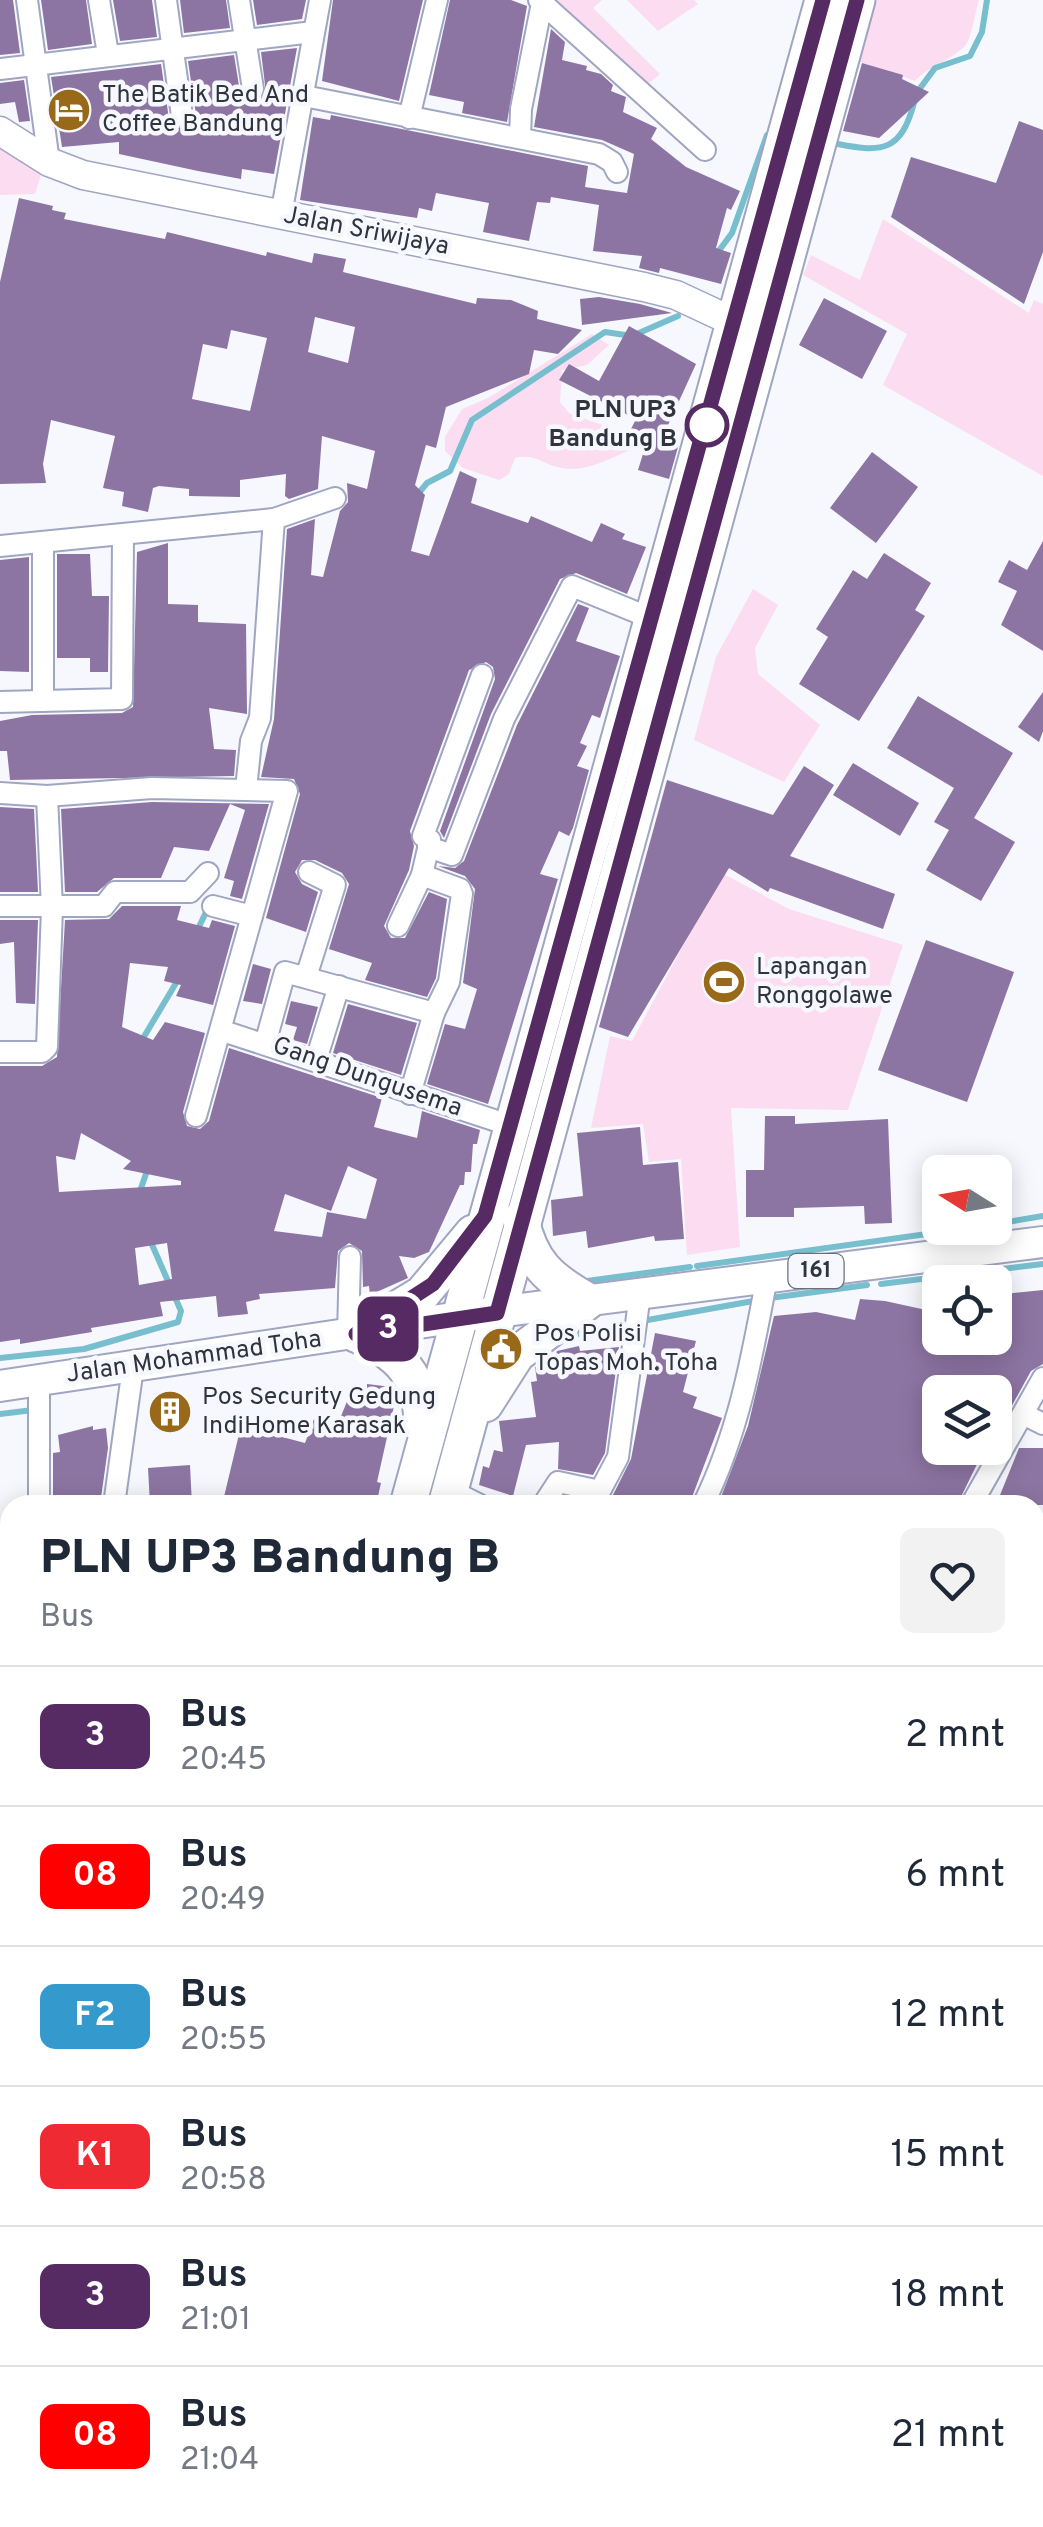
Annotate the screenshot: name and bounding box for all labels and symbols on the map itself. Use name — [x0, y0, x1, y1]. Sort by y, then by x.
place label: The Batik Bed And Coffee Bandung — [102, 80, 309, 141]
hotel icon: The Batik Bed And Coffee Bandung — [46, 87, 92, 133]
street label: Jalan Sriwijaya — [280, 200, 452, 264]
place label: PLN UP3 Bandung B — [548, 395, 677, 456]
marker: PLN UP3 Bandung B — [686, 404, 728, 446]
place label: Lapangan Ronggolawe — [756, 952, 893, 1013]
sports icon: Lapangan Ronggolawe — [701, 959, 747, 1005]
street label: Gang Dungusema — [268, 1031, 466, 1125]
north arrow — [922, 1155, 1012, 1245]
road number: 161 — [788, 1254, 844, 1288]
line badge: 3 — [356, 1296, 420, 1362]
place label: Pos Polisi Topas Moh. Toha — [534, 1319, 718, 1380]
street label: Jalan Mohammad Toha — [64, 1324, 324, 1392]
public building icon: Pos Polisi Topas Moh. Toha — [478, 1326, 524, 1372]
place label: Pos Security Gedung IndiHome Karasak — [202, 1382, 436, 1443]
building icon: Pos Security Gedung IndiHome Karasak — [147, 1389, 193, 1435]

